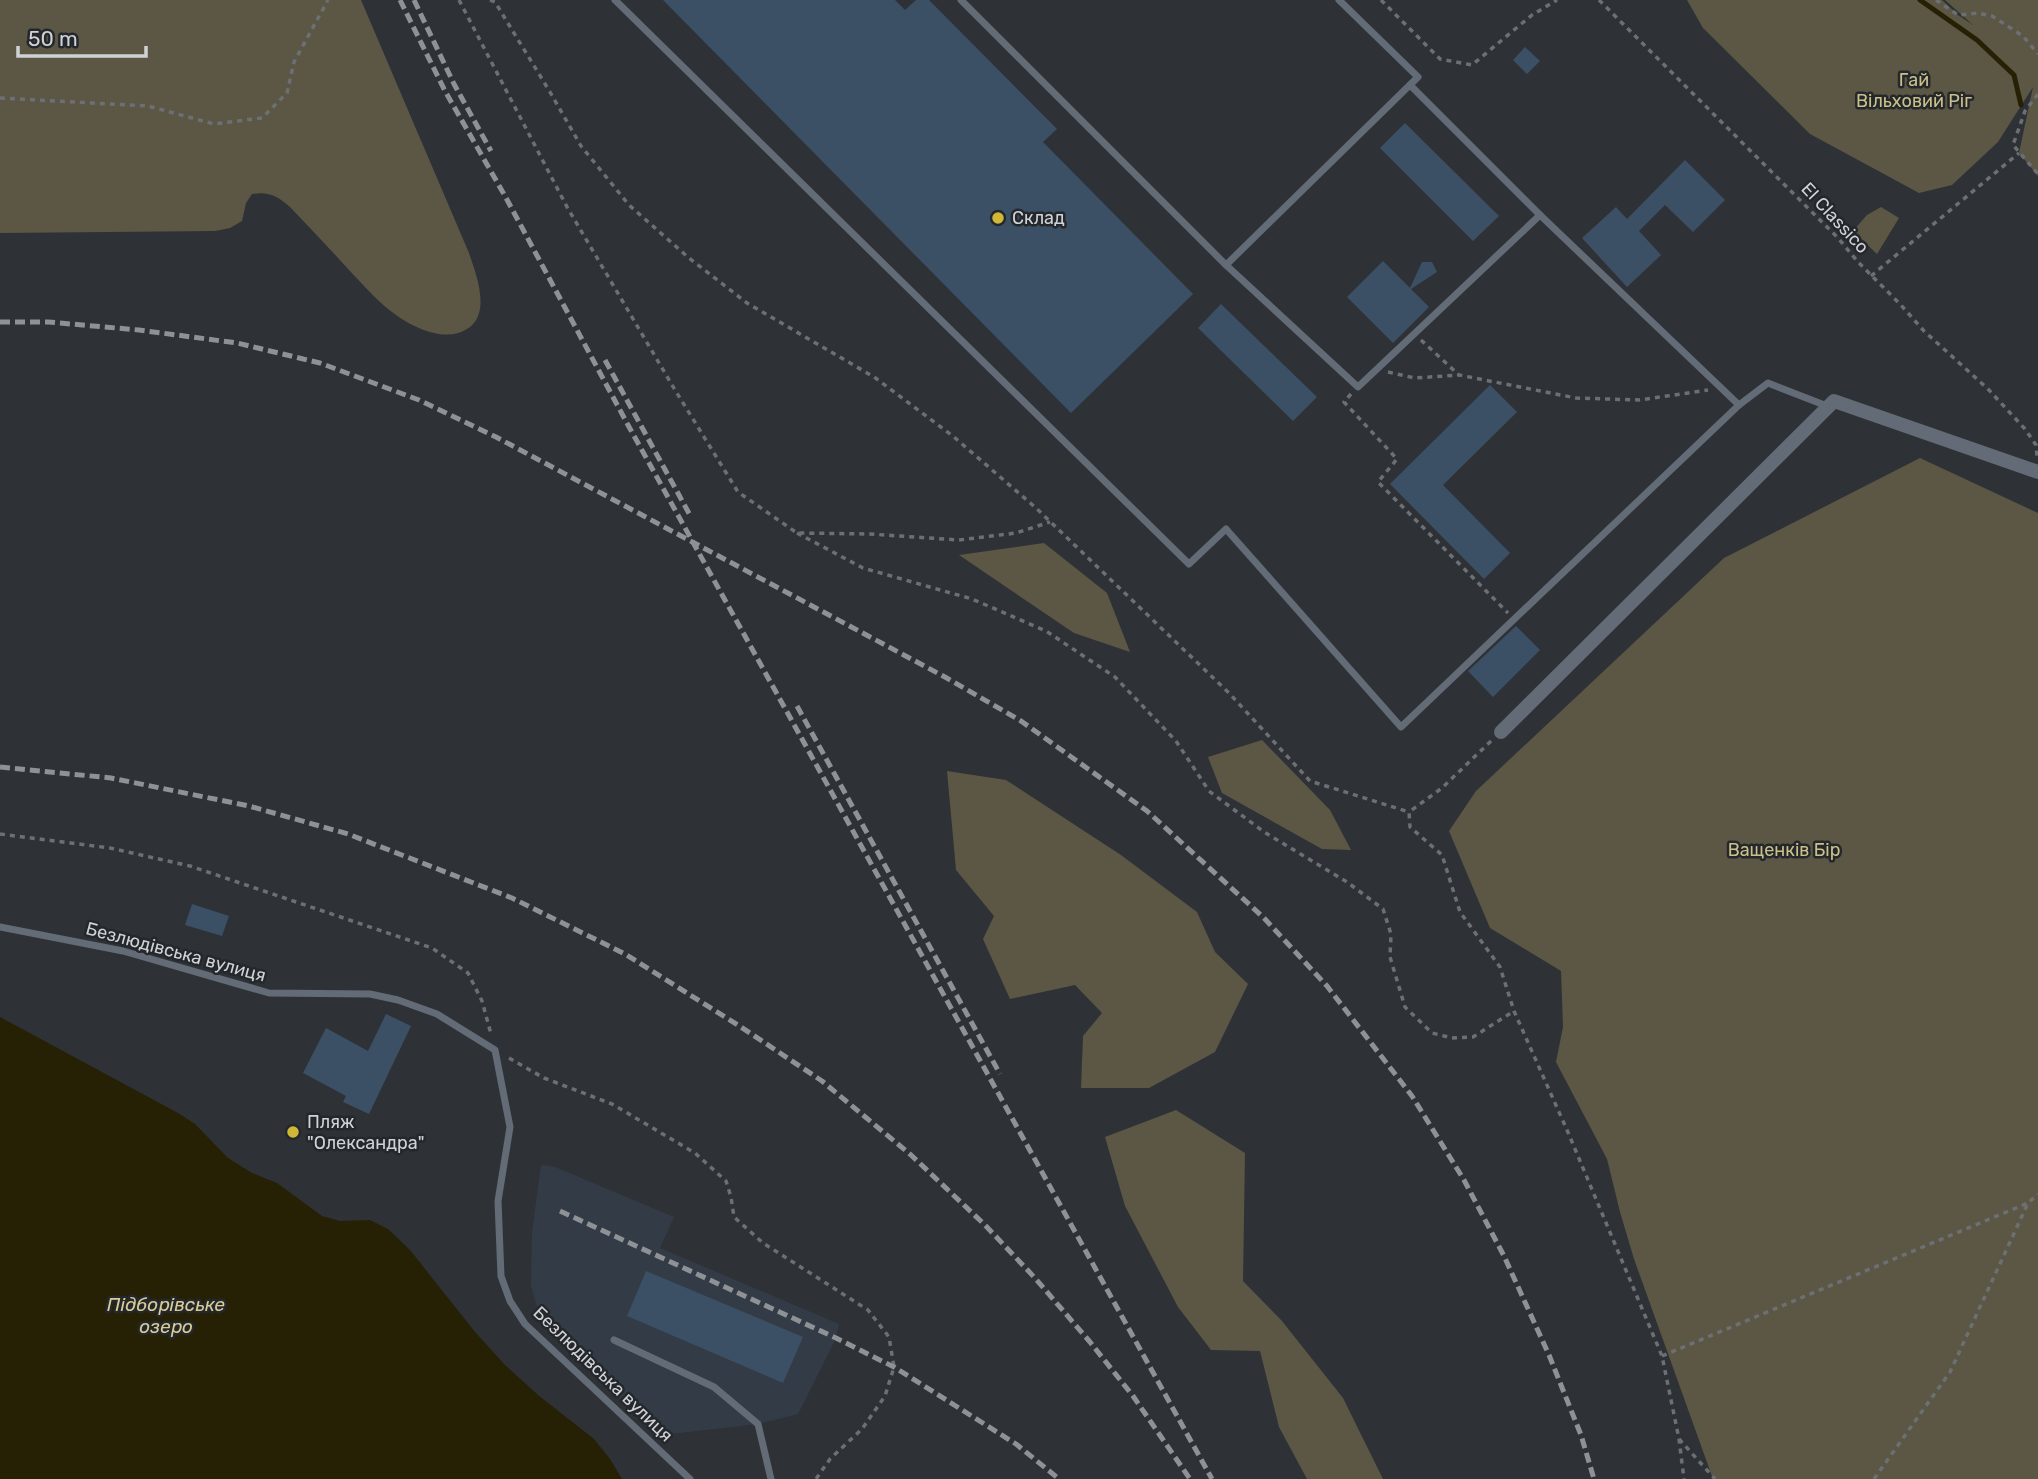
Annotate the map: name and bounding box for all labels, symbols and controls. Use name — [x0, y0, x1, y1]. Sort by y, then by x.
scale bar — [18, 14, 145, 58]
text: 50 m — [28, 26, 78, 51]
park label: Гай Вільховий Ріг — [1856, 69, 1972, 112]
street label: El Classico — [1797, 178, 1873, 258]
place label: Склад — [1012, 207, 1065, 229]
marker: Склад — [990, 210, 1006, 226]
park label: Ващенків Бір — [1728, 839, 1840, 861]
street label: Безлюдівська вулиця — [84, 917, 268, 987]
place label: Пляж "Олександра" — [307, 1111, 424, 1154]
marker: Пляж "Олександра" — [285, 1124, 301, 1140]
water label: Підборівське озеро — [107, 1293, 225, 1338]
street label: Безлюдівська вулиця — [529, 1302, 677, 1446]

